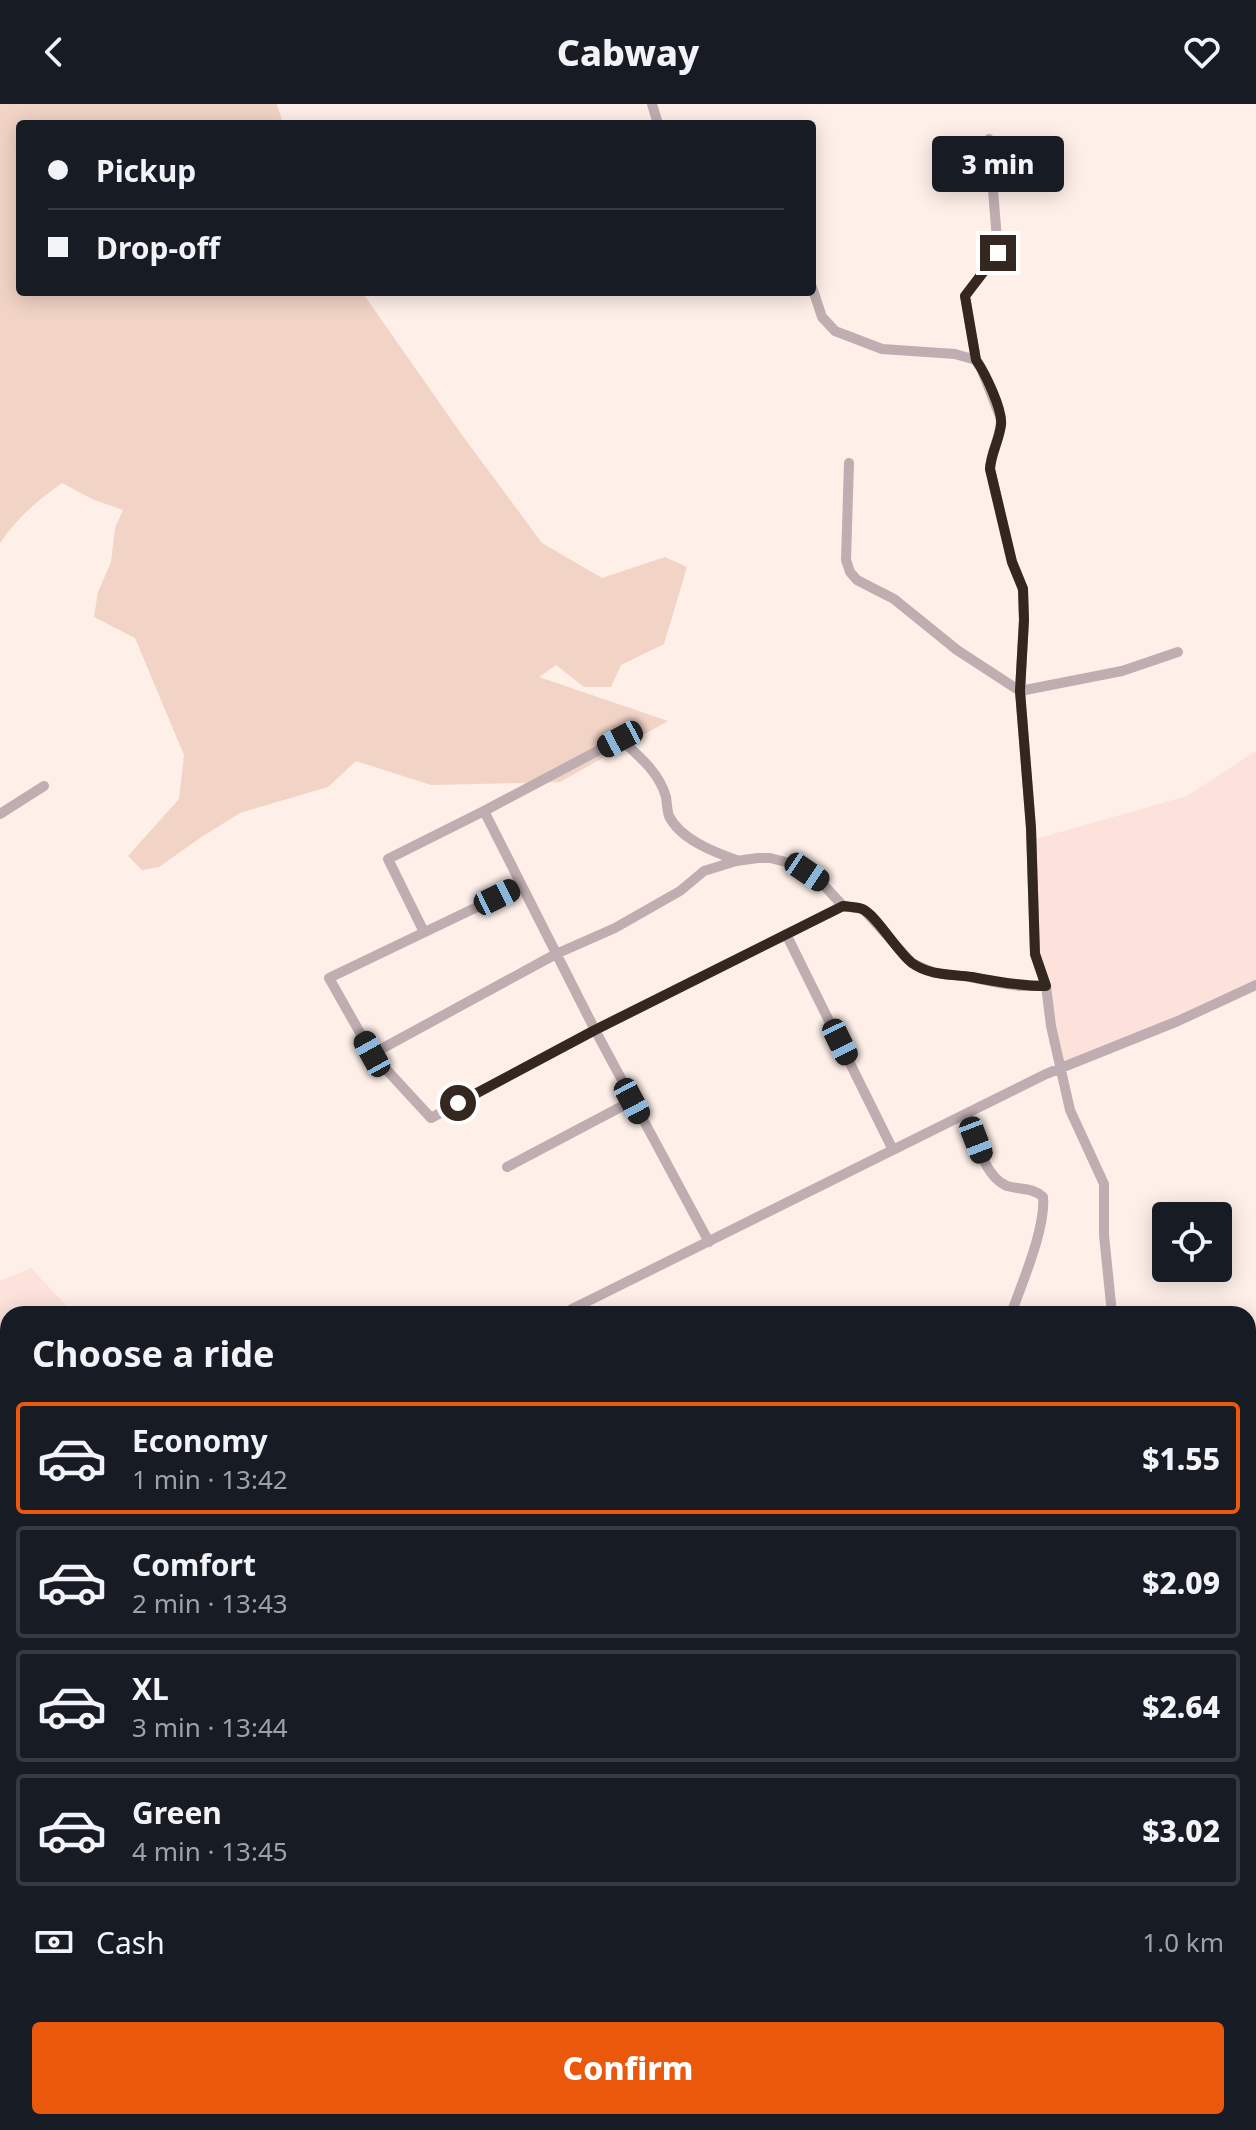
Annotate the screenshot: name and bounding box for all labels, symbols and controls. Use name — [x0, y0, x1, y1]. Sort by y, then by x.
text: Cabway — [557, 28, 699, 77]
icon: back — [32, 30, 76, 74]
icon: heart — [1180, 30, 1224, 74]
callout: 3 min — [932, 137, 1064, 193]
text: 3 min — [962, 146, 1034, 182]
text: Pickup — [96, 150, 196, 191]
text: Drop-off — [96, 227, 220, 268]
route end — [980, 235, 1016, 271]
car — [593, 717, 647, 761]
car — [780, 849, 834, 895]
car — [470, 876, 524, 918]
car — [819, 1015, 861, 1069]
car — [350, 1027, 394, 1081]
car — [610, 1074, 654, 1128]
route start — [440, 1085, 476, 1121]
car — [956, 1113, 996, 1167]
map controls — [1152, 1202, 1232, 1282]
button: locate — [1152, 1202, 1232, 1282]
text: Choose a ride — [32, 1329, 274, 1378]
text: Economy — [132, 1420, 268, 1461]
icon: car — [36, 1422, 108, 1494]
text: $1.55 — [1142, 1438, 1220, 1479]
text: 1 min · 13:42 — [132, 1461, 288, 1497]
text: Comfort — [132, 1544, 256, 1585]
icon: car — [36, 1546, 108, 1618]
text: $2.09 — [1142, 1562, 1220, 1603]
text: 2 min · 13:43 — [132, 1585, 288, 1621]
text: XL — [132, 1668, 169, 1709]
icon: car — [36, 1670, 108, 1742]
text: $2.64 — [1142, 1686, 1220, 1727]
text: 3 min · 13:44 — [132, 1709, 288, 1745]
text: Green — [132, 1792, 222, 1833]
icon: car — [36, 1794, 108, 1866]
text: $3.02 — [1142, 1810, 1220, 1851]
text: 4 min · 13:45 — [132, 1833, 288, 1869]
icon: cash — [32, 1920, 76, 1964]
text: Cash — [96, 1922, 165, 1963]
text: 1.0 km — [1142, 1924, 1224, 1960]
button: Confirm — [32, 2022, 1224, 2114]

